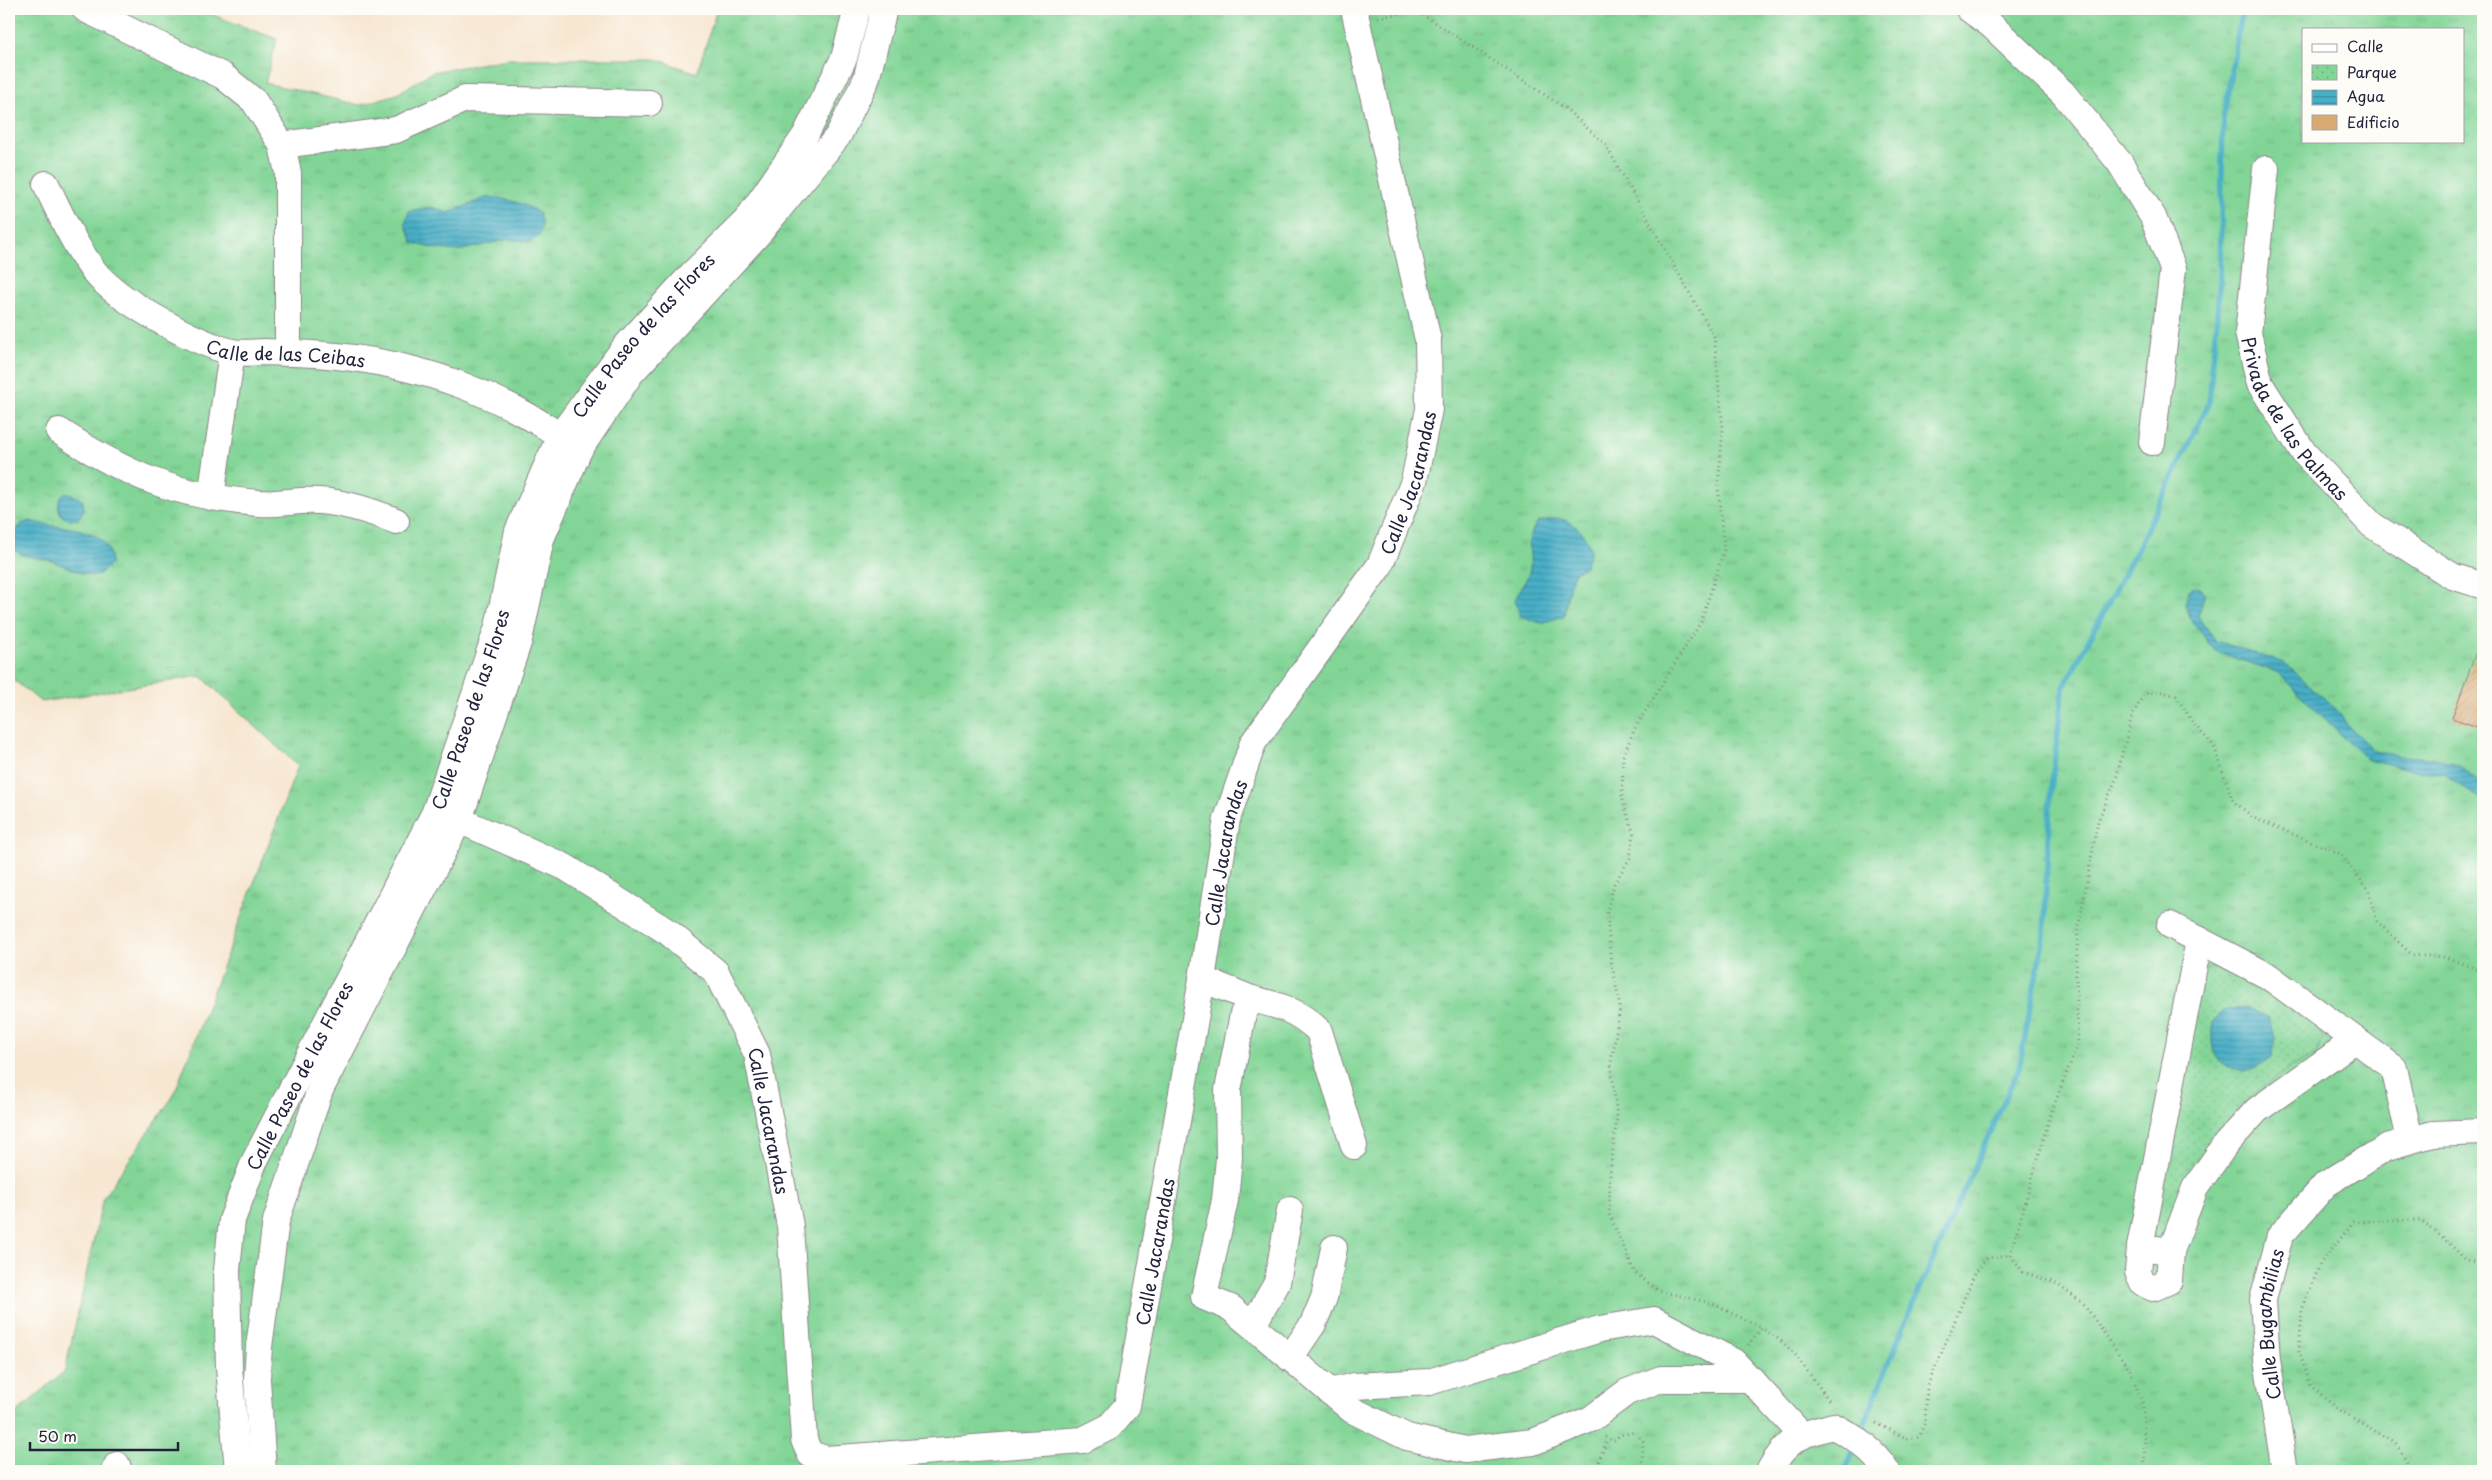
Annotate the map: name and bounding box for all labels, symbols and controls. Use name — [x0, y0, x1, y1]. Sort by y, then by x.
legend — [2302, 28, 2464, 142]
text: Calle — [2347, 34, 2384, 57]
text: Parque — [2347, 60, 2397, 83]
text: Agua — [2347, 84, 2385, 107]
text: Edificio — [2347, 110, 2400, 133]
street label: Calle Paseo de las Flores — [564, 246, 720, 423]
street label: Calle de las Ceibas — [202, 331, 367, 373]
street label: Privada de las Palmas — [2236, 334, 2355, 506]
street label: Calle Jacarandas — [1372, 408, 1442, 558]
street label: Calle Paseo de las Flores — [423, 607, 515, 813]
street label: Calle Jacarandas — [1197, 776, 1253, 928]
street label: Calle Paseo de las Flores — [239, 976, 359, 1174]
street label: Calle Jacarandas — [742, 1042, 797, 1196]
street label: Calle Jacarandas — [1128, 1176, 1180, 1328]
street label: Calle Bugambilias — [2248, 1245, 2290, 1402]
scale bar — [30, 1420, 178, 1452]
text: 50 m — [38, 1424, 77, 1447]

